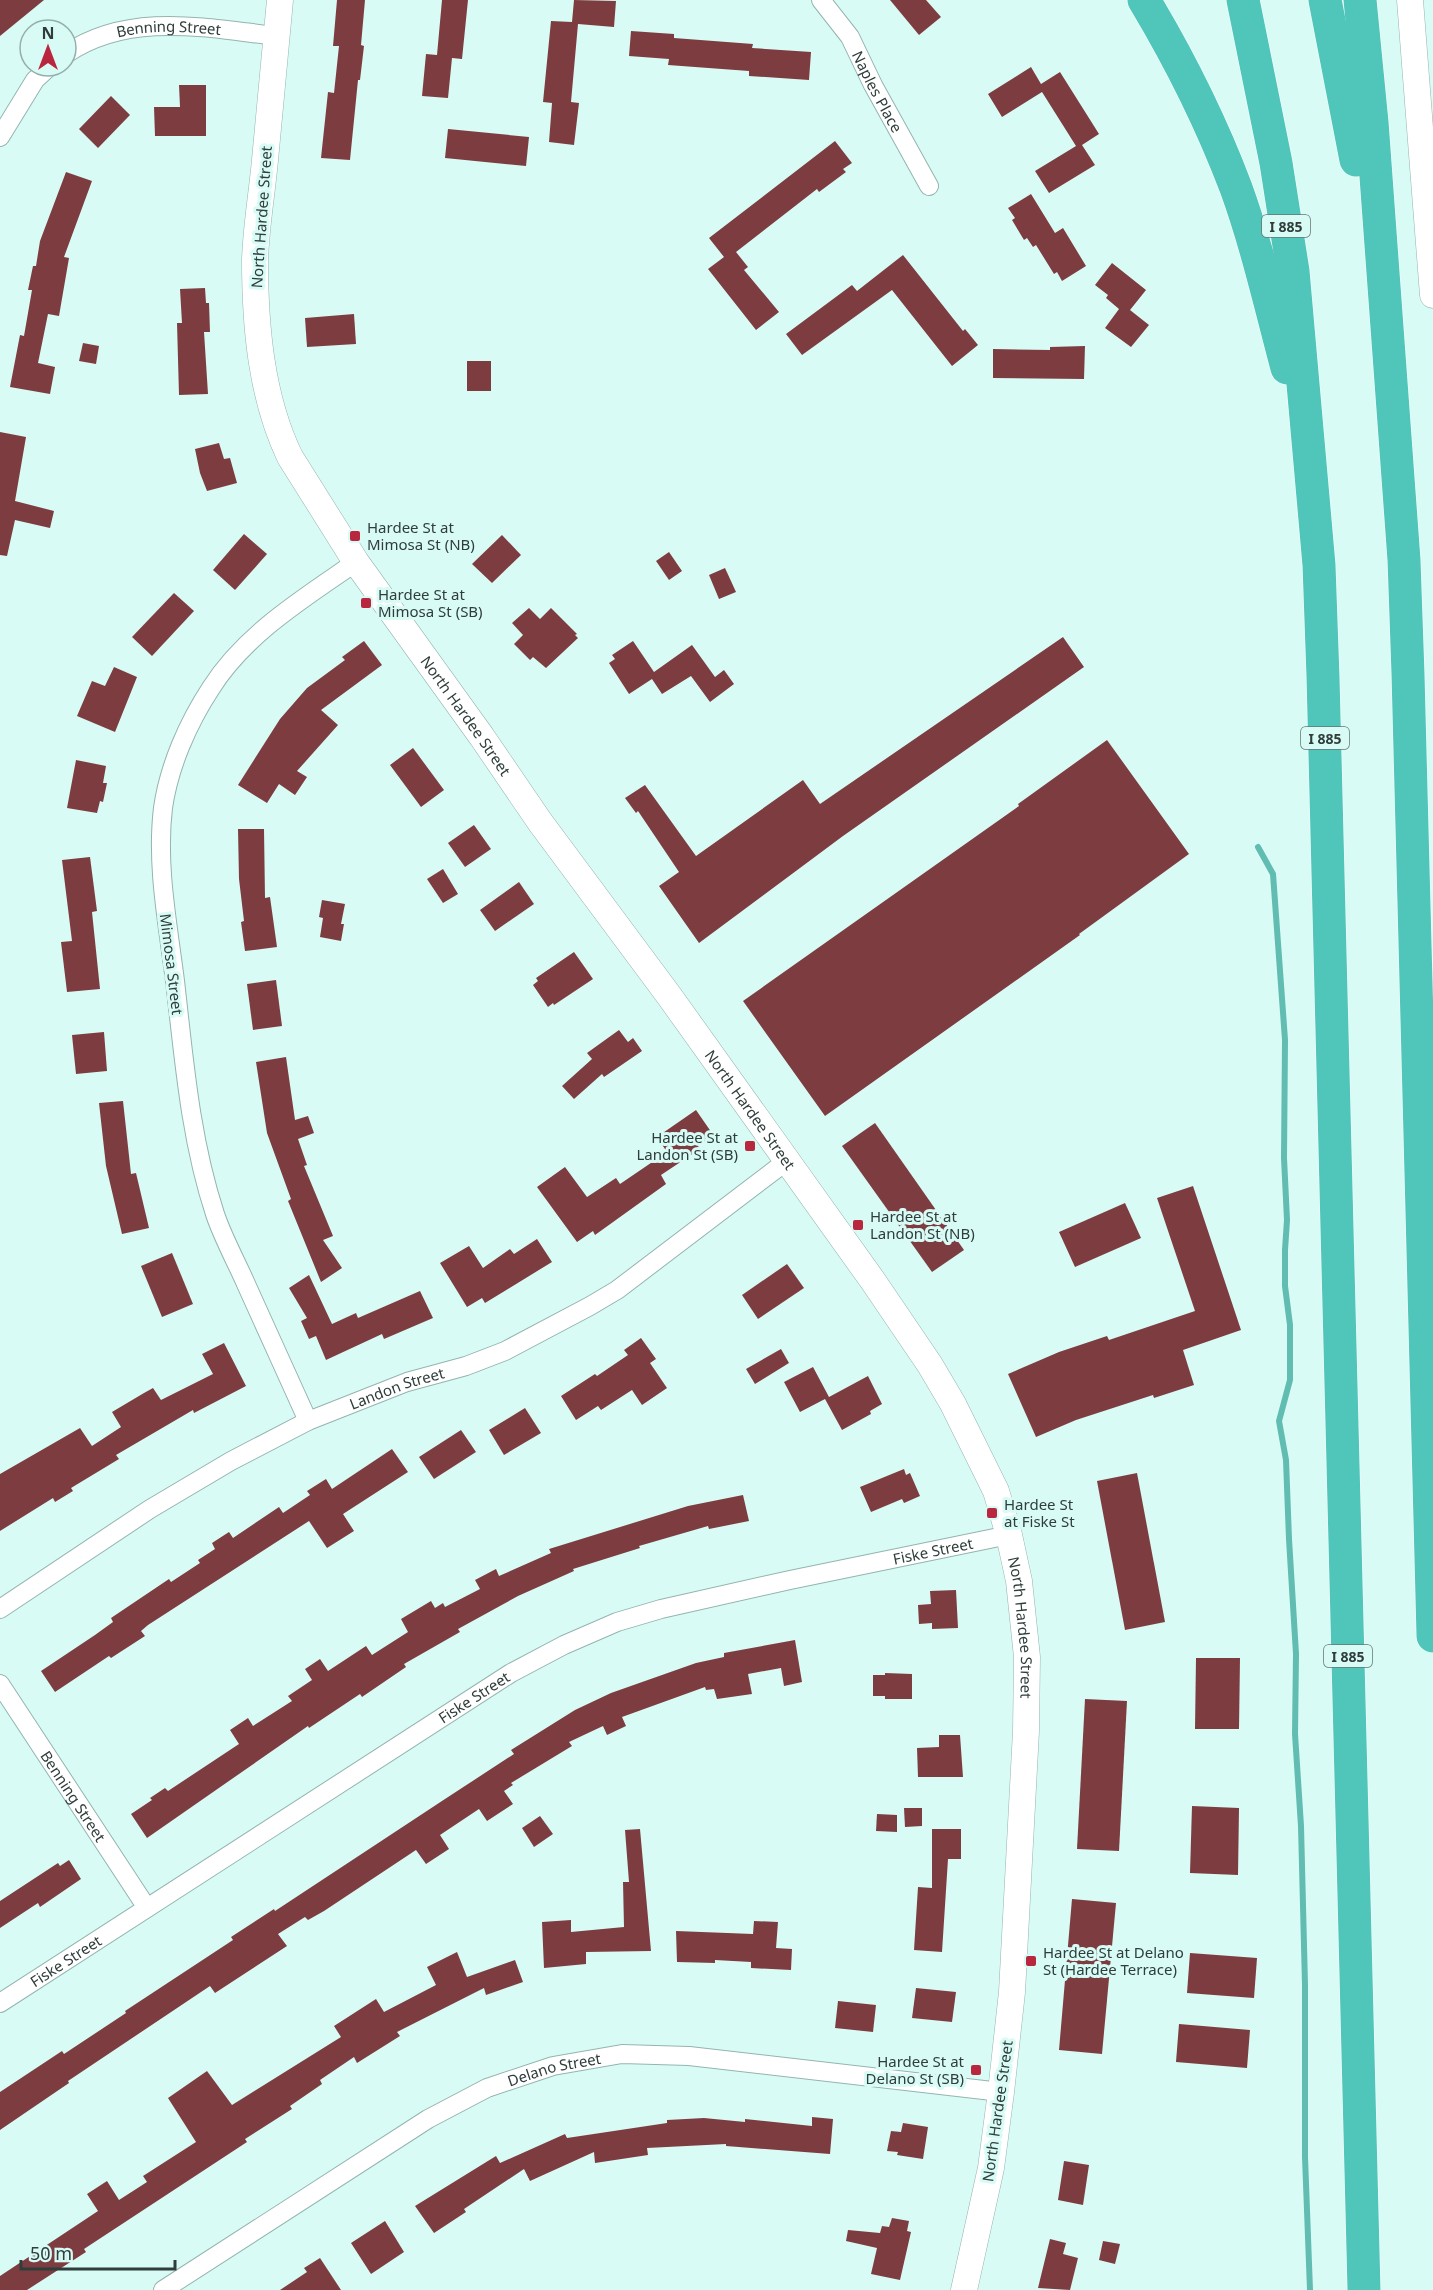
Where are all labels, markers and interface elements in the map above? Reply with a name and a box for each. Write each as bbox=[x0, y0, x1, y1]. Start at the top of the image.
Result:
street label: Benning Street bbox=[114, 16, 223, 41]
north arrow bbox=[18, 18, 78, 78]
text: N bbox=[41, 22, 55, 44]
street label: Naples Place bbox=[848, 47, 907, 136]
street label: North Hardee Street bbox=[246, 145, 276, 289]
road number: I 885 bbox=[1262, 215, 1310, 237]
place label: Hardee St at Mimosa St (NB) bbox=[367, 517, 475, 554]
marker: Hardee St at Mimosa St (NB) bbox=[348, 529, 362, 543]
place label: Hardee St at Mimosa St (SB) bbox=[378, 584, 483, 621]
marker: Hardee St at Mimosa St (SB) bbox=[359, 596, 373, 610]
street label: North Hardee Street bbox=[417, 652, 516, 780]
road number: I 885 bbox=[1301, 727, 1349, 749]
street label: Mimosa Street bbox=[156, 912, 188, 1016]
street label: North Hardee Street bbox=[701, 1046, 800, 1174]
place label: Hardee St at Landon St (SB) bbox=[636, 1127, 739, 1164]
marker: Hardee St at Landon St (SB) bbox=[743, 1139, 757, 1153]
place label: Hardee St at Landon St (NB) bbox=[870, 1206, 975, 1243]
marker: Hardee St at Landon St (NB) bbox=[851, 1218, 865, 1232]
street label: Landon Street bbox=[346, 1362, 447, 1414]
place label: Hardee St at Fiske St bbox=[1004, 1494, 1075, 1531]
marker: Hardee St at Fiske St bbox=[985, 1506, 999, 1520]
street label: Fiske Street bbox=[891, 1533, 975, 1569]
street label: North Hardee Street bbox=[1004, 1555, 1037, 1699]
road number: I 885 bbox=[1324, 1645, 1372, 1667]
street label: Fiske Street bbox=[434, 1666, 514, 1727]
street label: Benning Street bbox=[36, 1747, 111, 1846]
street label: Fiske Street bbox=[26, 1930, 106, 1991]
place label: Hardee St at Delano St (Hardee Terrace) bbox=[1043, 1942, 1184, 1979]
marker: Hardee St at Delano St (Hardee Terrace) bbox=[1024, 1954, 1038, 1968]
street label: North Hardee Street bbox=[977, 2038, 1017, 2183]
street label: Delano Street bbox=[505, 2048, 603, 2091]
place label: Hardee St at Delano St (SB) bbox=[866, 2051, 965, 2088]
marker: Hardee St at Delano St (SB) bbox=[969, 2063, 983, 2077]
scale bar bbox=[21, 2233, 176, 2271]
text: 50 m bbox=[30, 2241, 72, 2265]

